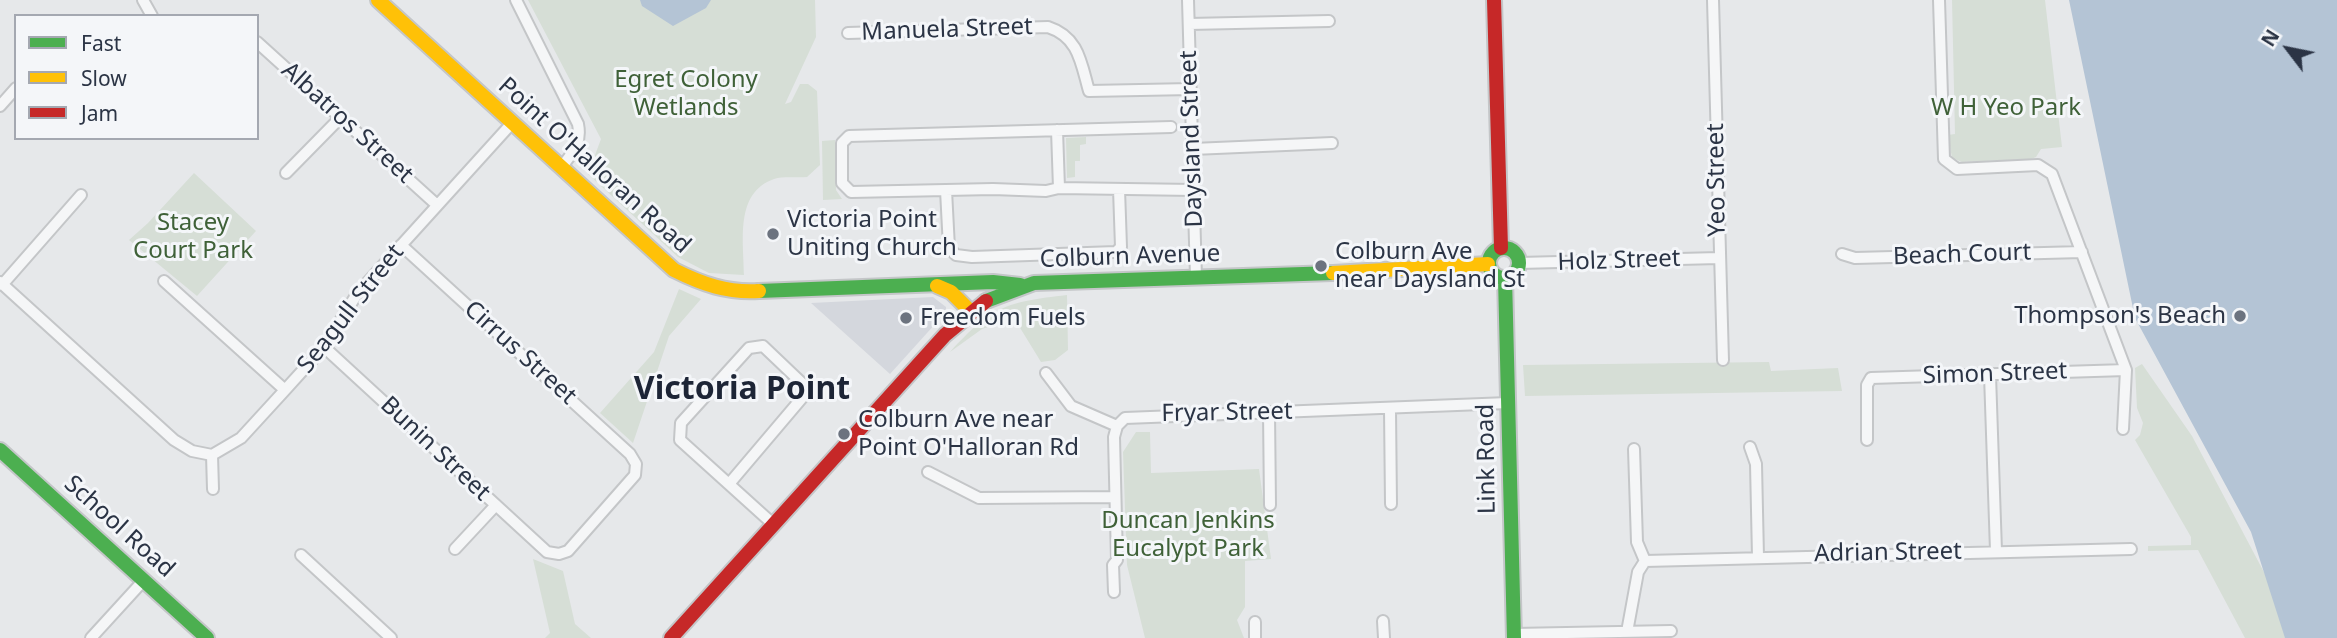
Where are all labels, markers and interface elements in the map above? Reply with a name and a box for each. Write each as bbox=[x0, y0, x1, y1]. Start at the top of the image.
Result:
street label: Manuela Street bbox=[861, 13, 1033, 47]
legend bbox=[14, 14, 259, 140]
north arrow bbox=[2253, 14, 2323, 84]
text: N bbox=[2255, 24, 2285, 51]
text: Fast bbox=[81, 29, 121, 57]
street label: Daysland Street bbox=[1175, 50, 1209, 228]
street label: Albatros Street bbox=[275, 56, 419, 190]
text: Slow bbox=[81, 64, 127, 92]
park label: Egret Colony Wetlands bbox=[614, 66, 758, 122]
street label: Point O'Halloran Road bbox=[492, 72, 696, 260]
park label: W H Yeo Park bbox=[1931, 94, 2081, 122]
text: Jam bbox=[81, 99, 118, 127]
street label: Yeo Street bbox=[1702, 123, 1732, 237]
place label: Victoria Point Uniting Church bbox=[787, 206, 957, 262]
park label: Stacey Court Park bbox=[133, 209, 253, 265]
marker: Victoria Point Uniting Church bbox=[765, 226, 781, 242]
place label: Colburn Ave near Daysland St bbox=[1335, 238, 1525, 294]
street label: Beach Court bbox=[1892, 238, 2032, 272]
street label: Seagull Street bbox=[292, 239, 410, 379]
street label: Colburn Avenue bbox=[1039, 239, 1221, 275]
street label: Holz Street bbox=[1557, 244, 1681, 278]
marker: Colburn Ave near Daysland St bbox=[1313, 258, 1329, 274]
street label: Cirrus Street bbox=[458, 295, 582, 411]
place label: Thompson's Beach bbox=[2014, 302, 2226, 330]
place label: Freedom Fuels bbox=[920, 304, 1085, 332]
marker: Thompson's Beach bbox=[2232, 308, 2248, 324]
marker: Freedom Fuels bbox=[898, 310, 914, 326]
street label: Simon Street bbox=[1922, 357, 2068, 391]
district label: Victoria Point bbox=[634, 371, 850, 409]
street label: Bunin Street bbox=[374, 391, 496, 507]
street label: Fryar Street bbox=[1161, 397, 1293, 429]
street label: Link Road bbox=[1472, 404, 1502, 514]
place label: Colburn Ave near Point O'Halloran Rd bbox=[858, 406, 1079, 462]
marker: Colburn Ave near Point O'Halloran Rd bbox=[836, 426, 852, 442]
street label: School Road bbox=[58, 470, 180, 584]
park label: Duncan Jenkins Eucalypt Park bbox=[1101, 507, 1275, 563]
street label: Adrian Street bbox=[1814, 537, 1962, 569]

